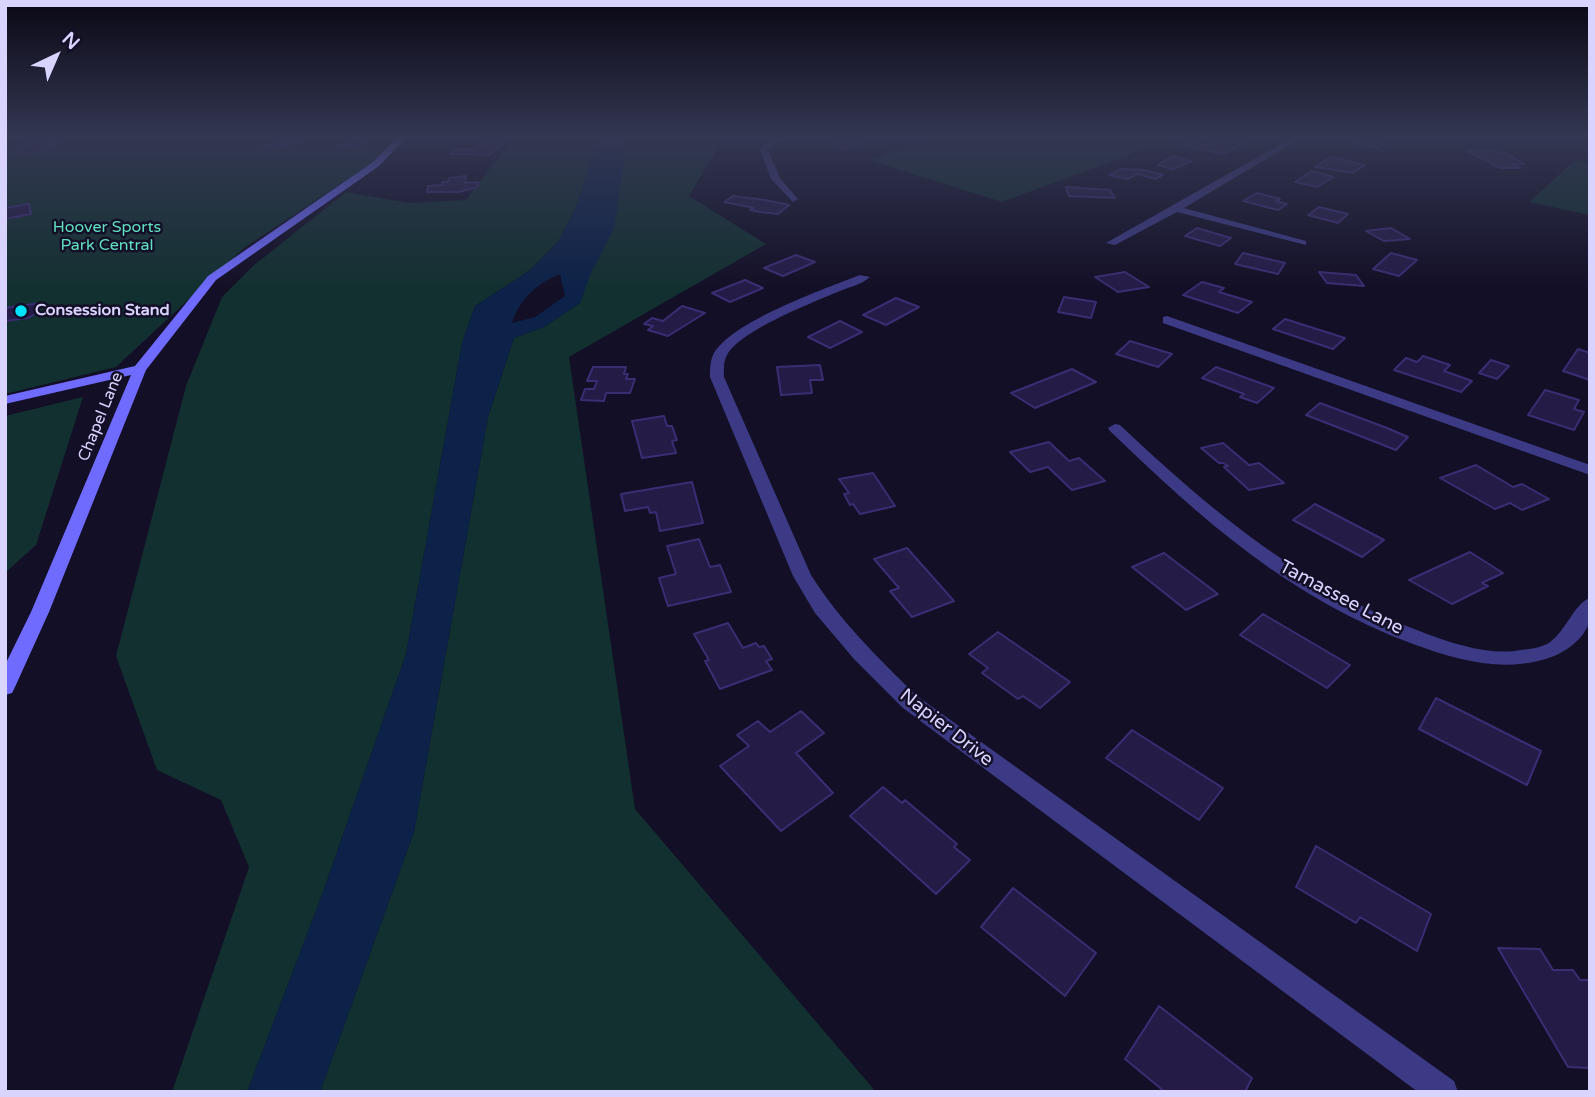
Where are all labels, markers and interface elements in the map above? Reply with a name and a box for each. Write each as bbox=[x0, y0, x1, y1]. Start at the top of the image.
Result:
north arrow bbox=[21, 21, 91, 91]
text: N bbox=[57, 28, 84, 54]
park label: Hoover Sports Park Central bbox=[53, 218, 161, 256]
place label: Consession Stand bbox=[35, 301, 169, 321]
marker: Consession Stand bbox=[13, 303, 29, 319]
street label: Chapel Lane bbox=[74, 370, 128, 464]
street label: Tamassee Lane bbox=[1275, 556, 1407, 640]
street label: Napier Drive bbox=[895, 684, 997, 772]

